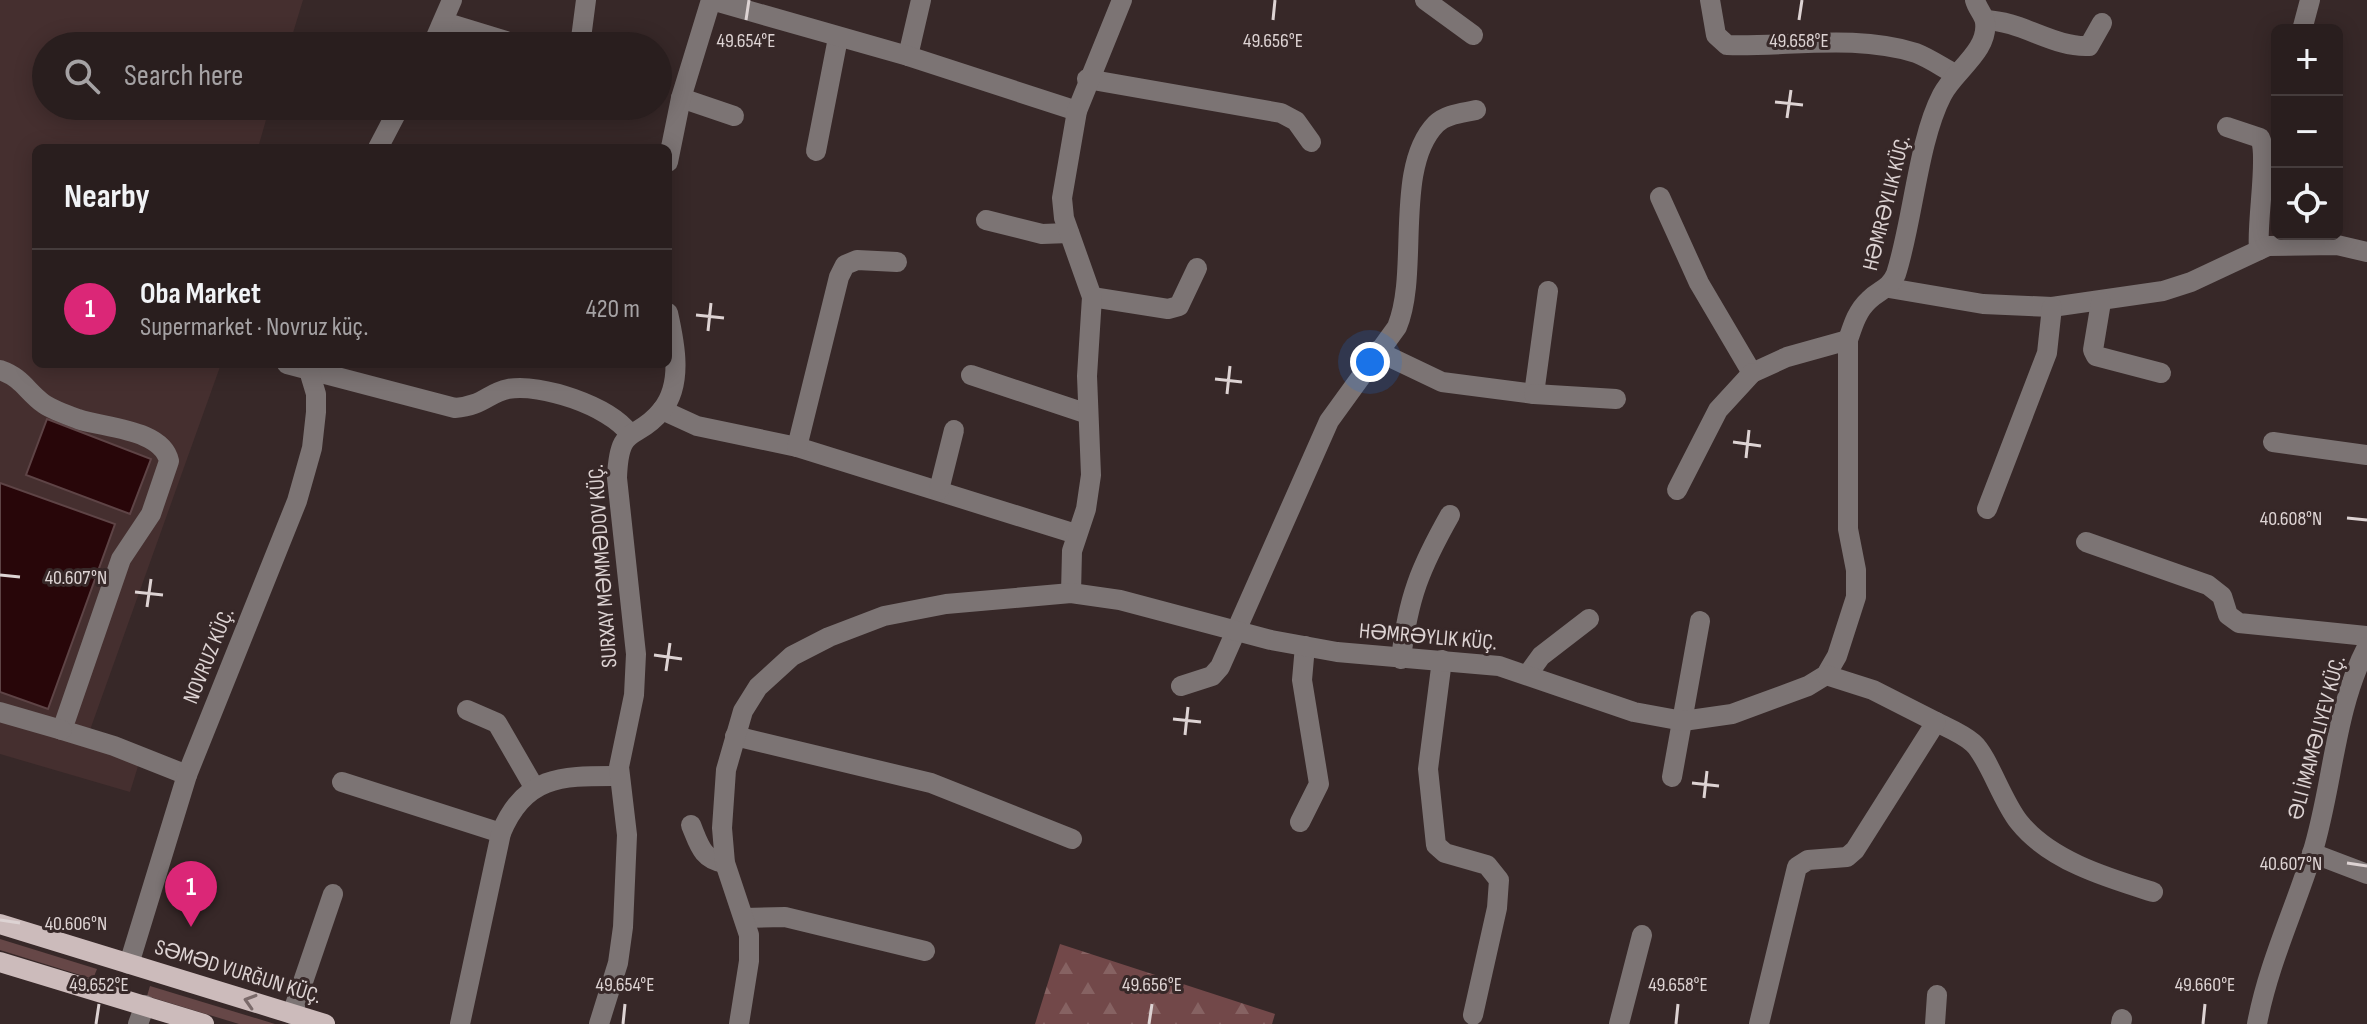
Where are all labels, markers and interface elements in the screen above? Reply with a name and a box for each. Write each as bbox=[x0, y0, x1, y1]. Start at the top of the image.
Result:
map controls bbox=[2271, 24, 2343, 240]
button: + bbox=[2271, 24, 2343, 96]
text: 49.654°E bbox=[717, 29, 775, 53]
text: 49.656°E bbox=[1243, 29, 1303, 53]
text: 49.658°E bbox=[1769, 29, 1829, 53]
search box bbox=[32, 32, 672, 120]
icon: search bbox=[60, 54, 104, 98]
text: Search here bbox=[124, 58, 243, 94]
button: − bbox=[2271, 96, 2343, 168]
street label: HƏMRƏYLIK KÜÇ. bbox=[1857, 133, 1917, 273]
button: locate bbox=[2271, 168, 2343, 240]
text: Nearby bbox=[64, 176, 150, 217]
text: Oba Market bbox=[140, 276, 261, 312]
text: 1 bbox=[85, 294, 95, 325]
text: 420 m bbox=[586, 294, 640, 325]
text: Supermarket · Novruz küç. bbox=[140, 312, 368, 343]
your location bbox=[1350, 342, 1390, 382]
street label: SURXAY MƏMMƏDOV KÜÇ. bbox=[582, 463, 624, 669]
text: 40.608°N bbox=[2260, 507, 2322, 531]
text: 40.607°N bbox=[45, 566, 107, 590]
street label: NOVRUZ KÜÇ. bbox=[178, 604, 240, 708]
street label: HƏMRƏYLIK KÜÇ. bbox=[1358, 618, 1498, 656]
street label: ƏLI İMAMƏLIYEV KÜÇ. bbox=[2282, 653, 2352, 823]
text: 40.607°N bbox=[2260, 852, 2322, 876]
pin: 1 bbox=[165, 861, 217, 927]
text: 40.606°N bbox=[45, 912, 107, 936]
street label: SƏMƏD VURĞUN KÜÇ. bbox=[151, 934, 325, 1010]
text: 49.652°E bbox=[69, 973, 129, 997]
text: 49.654°E bbox=[596, 973, 654, 997]
text: 49.656°E bbox=[1122, 973, 1182, 997]
text: 49.658°E bbox=[1648, 973, 1708, 997]
text: 49.660°E bbox=[2175, 973, 2235, 997]
one-way arrow bbox=[244, 994, 257, 1010]

